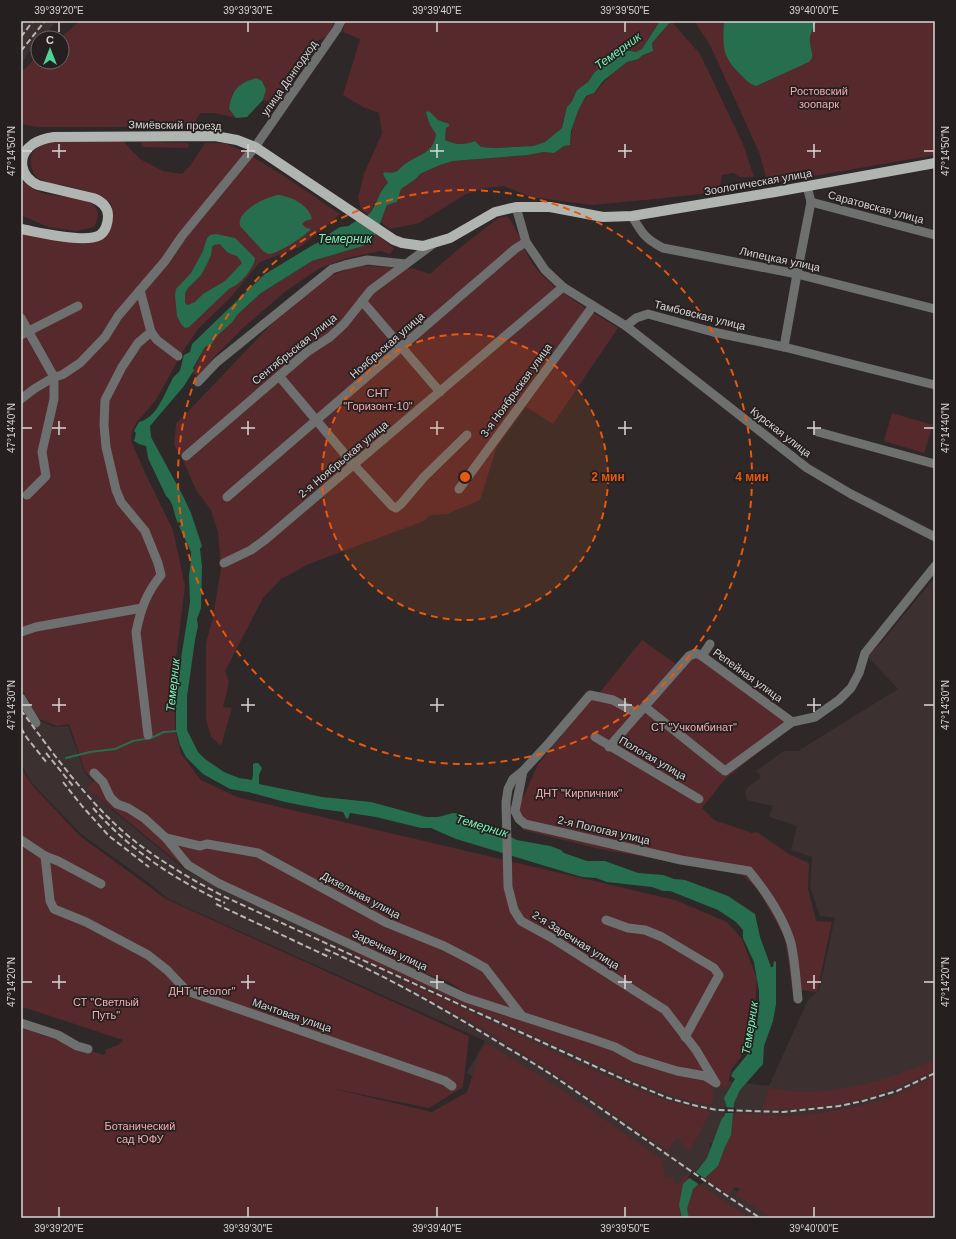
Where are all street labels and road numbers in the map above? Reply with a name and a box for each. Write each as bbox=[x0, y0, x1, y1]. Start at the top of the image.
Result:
street label: улица Донподход bbox=[259, 38, 320, 118]
street label: Змиёвский проезд bbox=[128, 118, 222, 132]
street label: Зоологическая улица bbox=[703, 166, 814, 197]
street label: Саратовская улица bbox=[827, 188, 926, 226]
street label: Липецкая улица bbox=[739, 245, 822, 274]
street label: Тамбовская улица bbox=[653, 298, 748, 332]
street label: Ноябрьская улица bbox=[348, 309, 427, 380]
street label: Сентябрьская улица bbox=[249, 311, 339, 387]
street label: 3-я Ноябрьская улица bbox=[478, 340, 555, 439]
street label: Курская улица bbox=[748, 405, 814, 460]
street label: 2-я Ноябрьская улица bbox=[296, 418, 391, 500]
street label: Репейная улица bbox=[711, 646, 786, 705]
street label: Пологая улица bbox=[617, 734, 689, 783]
street label: 2-я Пологая улица bbox=[557, 814, 652, 847]
street label: Дизельная улица bbox=[319, 869, 403, 921]
street label: 2-я Заречная улица bbox=[530, 908, 623, 972]
street label: Заречная улица bbox=[350, 927, 430, 973]
street label: Мачтовая улица bbox=[251, 996, 334, 1034]

